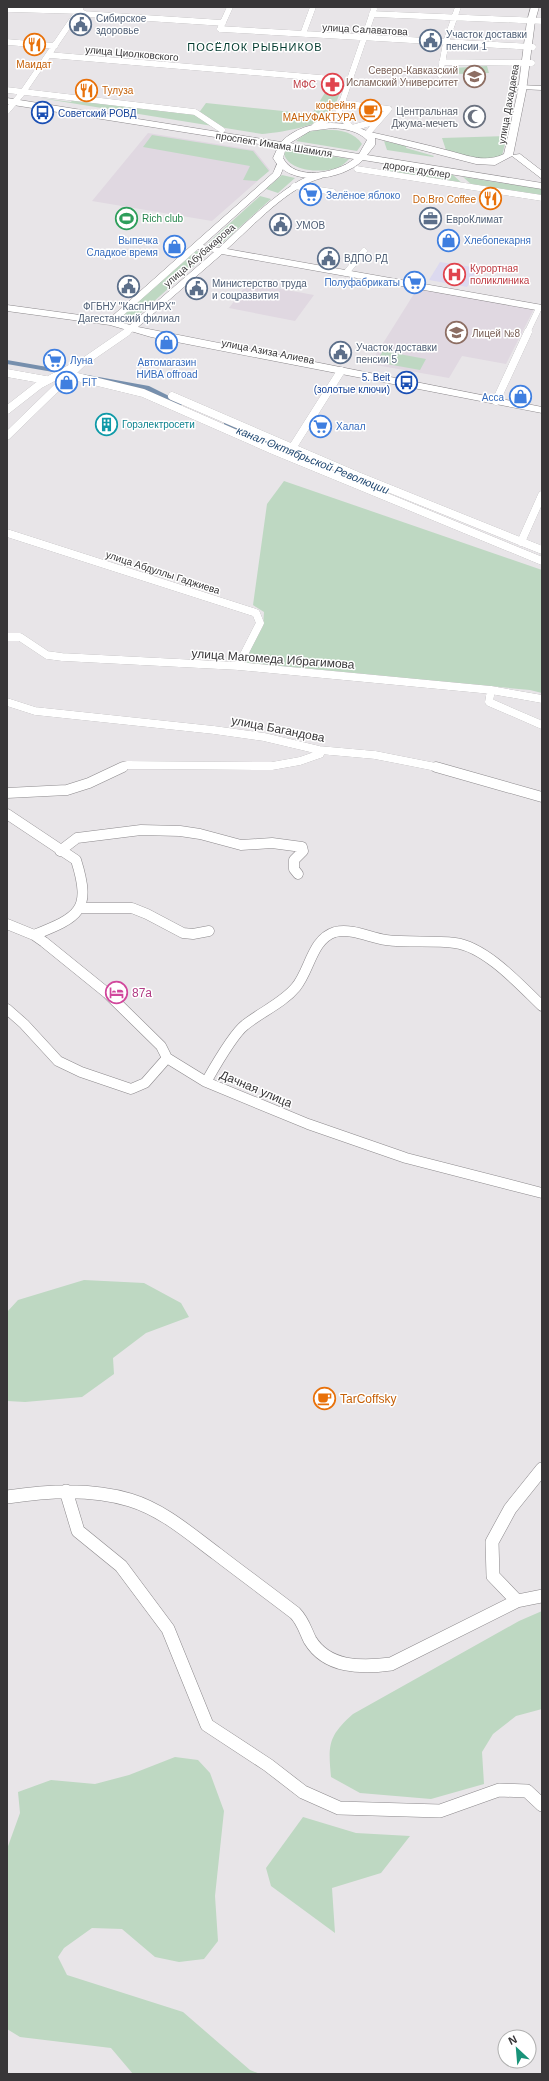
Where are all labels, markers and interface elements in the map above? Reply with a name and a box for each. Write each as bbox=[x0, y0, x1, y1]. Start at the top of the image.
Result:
public building icon: Сибирское здоровье bbox=[67, 11, 93, 37]
place label: Сибирское здоровье bbox=[96, 13, 147, 36]
street label: улица Салаватова bbox=[322, 22, 409, 37]
public building icon: Участок доставки пенсии 1 bbox=[418, 27, 444, 53]
place label: Участок доставки пенсии 1 bbox=[446, 29, 527, 52]
restaurant icon: Маидат bbox=[21, 31, 47, 57]
district label: ПОСЁЛОК РЫБНИКОВ bbox=[187, 41, 323, 53]
street label: улица Циолковского bbox=[85, 44, 180, 63]
place label: Маидат bbox=[16, 59, 52, 70]
school or university icon: Северо-Кавказский Исламский Университет bbox=[461, 63, 487, 89]
street label: улица Дахадаева bbox=[496, 63, 521, 145]
place label: Северо-Кавказский Исламский Университет bbox=[346, 65, 458, 88]
pharmacy icon: МФС bbox=[319, 71, 345, 97]
restaurant icon: Тулуза bbox=[74, 77, 100, 103]
place label: МФС bbox=[293, 79, 316, 90]
place label: Тулуза bbox=[102, 85, 134, 96]
cafe icon: кофейня МАНУФАКТУРА bbox=[358, 98, 384, 124]
bus stop icon: Советский РОВД bbox=[30, 100, 56, 126]
place label: кофейня МАНУФАКТУРА bbox=[283, 100, 356, 123]
mosque icon: Центральная Джума-мечеть bbox=[461, 104, 487, 130]
place label: Центральная Джума-мечеть bbox=[391, 106, 458, 129]
place label: Советский РОВД bbox=[58, 108, 137, 119]
street label: проспект Имама Шамиля bbox=[215, 130, 333, 159]
street label: дорога дублер bbox=[383, 159, 452, 180]
supermarket icon: Зелёное яблоко bbox=[298, 182, 324, 208]
restaurant icon: Do.Bro Coffee bbox=[478, 186, 504, 212]
place label: Зелёное яблоко bbox=[326, 190, 401, 201]
place label: Do.Bro Coffee bbox=[413, 194, 476, 205]
sports icon: Rich club bbox=[113, 205, 139, 231]
office icon: ЕвроКлимат bbox=[418, 206, 444, 232]
public building icon: УМОВ bbox=[268, 212, 294, 238]
place label: Rich club bbox=[142, 213, 184, 224]
place label: ЕвроКлимат bbox=[446, 214, 504, 225]
place label: УМОВ bbox=[296, 220, 325, 231]
street label: улица Абубакарова bbox=[162, 221, 237, 289]
shop icon: Хлебопекарня bbox=[435, 227, 461, 253]
shop icon: Выпечка Сладкое время bbox=[161, 233, 187, 259]
place label: Выпечка Сладкое время bbox=[86, 235, 158, 258]
place label: Хлебопекарня bbox=[464, 235, 531, 246]
public building icon: ВДПО РД bbox=[315, 245, 341, 271]
place label: ВДПО РД bbox=[344, 253, 388, 264]
hospital icon: Курортная поликлиника bbox=[441, 261, 467, 287]
place label: Курортная поликлиника bbox=[470, 263, 530, 286]
supermarket icon: Полуфабрикаты bbox=[402, 269, 428, 295]
public building icon: ФГБНУ "КаспНИРХ" Дагестанский филиал bbox=[116, 273, 142, 299]
public building icon: Министерство труда и соцразвития bbox=[184, 276, 210, 302]
place label: Полуфабрикаты bbox=[324, 277, 400, 288]
place label: Министерство труда и соцразвития bbox=[212, 278, 307, 301]
place label: ФГБНУ "КаспНИРХ" Дагестанский филиал bbox=[78, 301, 180, 324]
school or university icon: Лицей №8 bbox=[443, 320, 469, 346]
place label: Лицей №8 bbox=[472, 328, 520, 339]
shop icon: Автомагазин НИВА offroad bbox=[154, 329, 180, 355]
street label: улица Азиза Алиева bbox=[220, 337, 316, 366]
public building icon: Участок доставки пенсии 5 bbox=[328, 340, 354, 366]
place label: Участок доставки пенсии 5 bbox=[356, 342, 437, 365]
supermarket icon: Луна bbox=[42, 347, 68, 373]
place label: Луна bbox=[70, 355, 93, 366]
place label: Автомагазин НИВА offroad bbox=[136, 357, 198, 380]
shop icon: FIT bbox=[54, 369, 80, 395]
bus stop icon: 5. Beit (золотые ключи) bbox=[393, 370, 419, 396]
place label: 5. Beit (золотые ключи) bbox=[314, 372, 390, 395]
place label: FIT bbox=[82, 377, 97, 388]
shop icon: Асса bbox=[507, 384, 533, 410]
place label: Асса bbox=[482, 392, 504, 403]
building icon: Горэлектросети bbox=[94, 411, 120, 437]
supermarket icon: Халал bbox=[308, 413, 334, 439]
place label: Горэлектросети bbox=[122, 419, 195, 430]
place label: Халал bbox=[336, 421, 366, 432]
water label: канал Октябрьской Революции bbox=[235, 424, 391, 496]
street label: улица Абдуллы Гаджиева bbox=[104, 549, 222, 596]
street label: улица Магомеда Ибрагимова bbox=[191, 646, 355, 672]
street label: улица Багандова bbox=[230, 713, 326, 745]
hotel icon: 87а bbox=[104, 980, 130, 1006]
place label: 87а bbox=[132, 986, 152, 1000]
street label: Дачная улица bbox=[218, 1068, 294, 1111]
cafe icon: TarCoffsky bbox=[311, 1386, 337, 1412]
place label: TarCoffsky bbox=[340, 1392, 396, 1406]
north arrow bbox=[497, 2029, 537, 2069]
text: N bbox=[506, 2033, 519, 2047]

